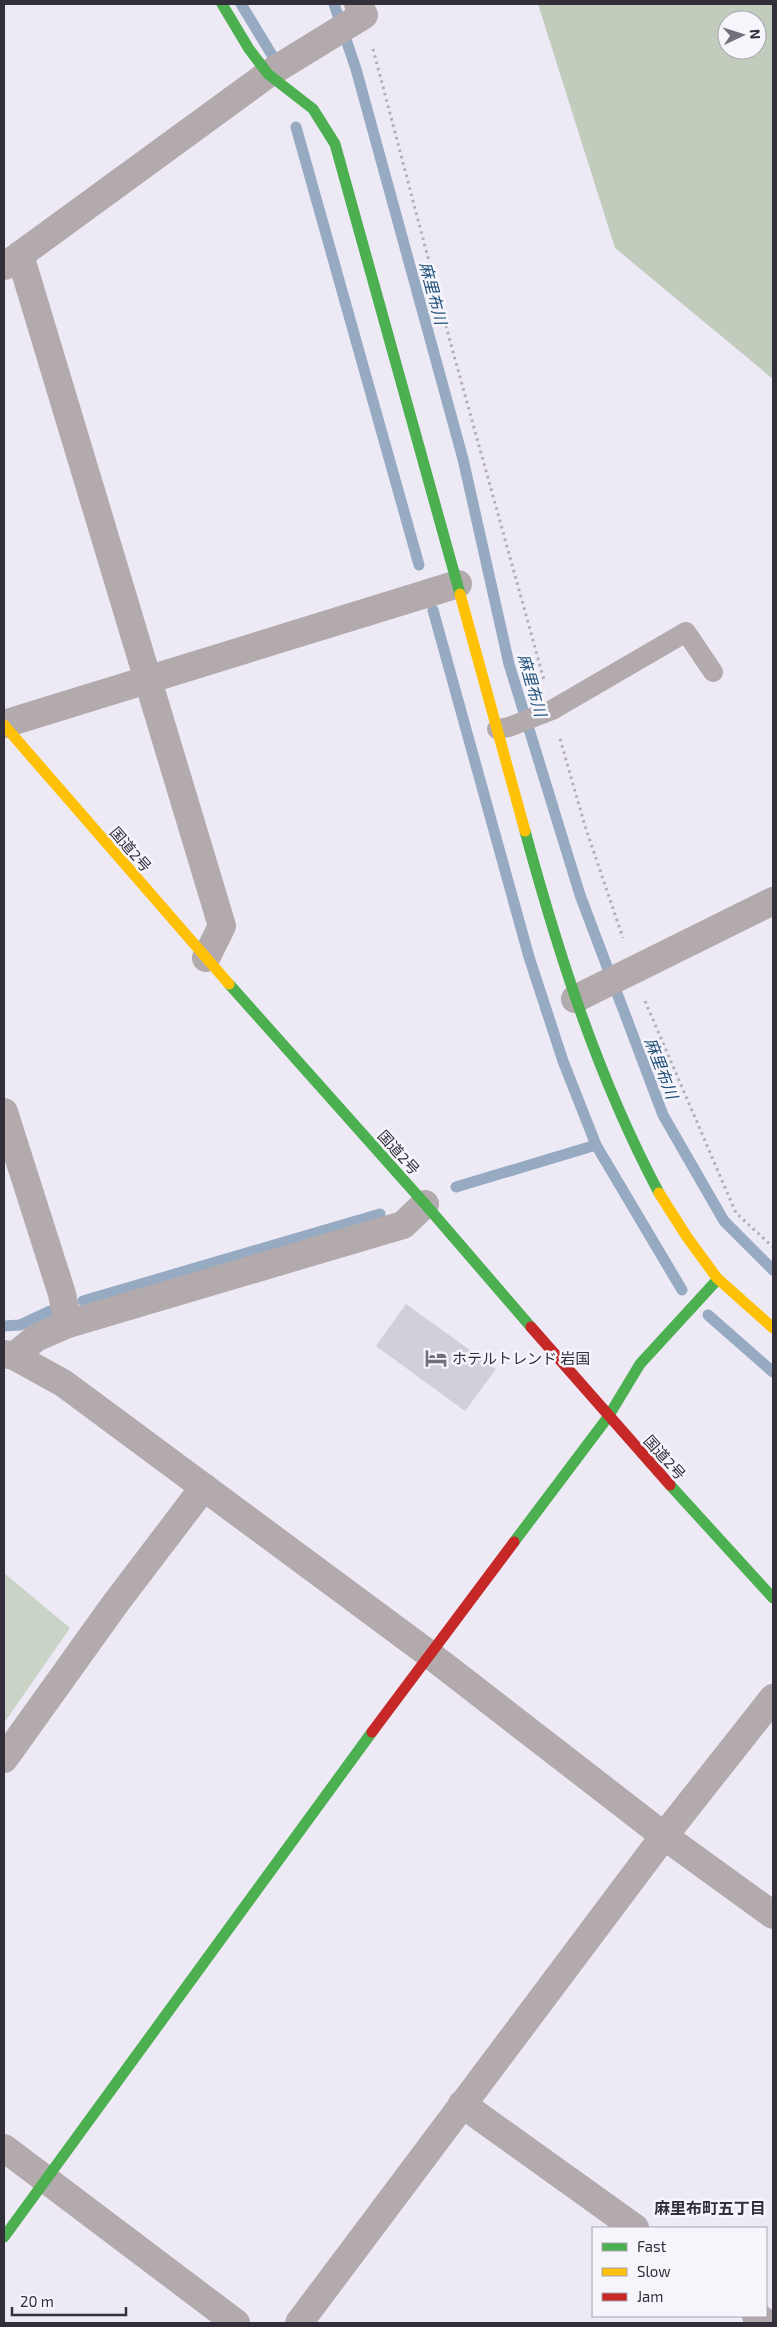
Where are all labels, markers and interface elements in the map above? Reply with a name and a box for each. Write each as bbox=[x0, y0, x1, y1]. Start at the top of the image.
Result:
north arrow bbox=[717, 10, 767, 60]
text: N bbox=[747, 28, 764, 40]
water label: 麻里布川 bbox=[417, 260, 452, 328]
water label: 麻里布川 bbox=[515, 652, 552, 720]
street label: 国道2号 bbox=[107, 823, 155, 875]
water label: 麻里布川 bbox=[642, 1035, 683, 1103]
street label: 国道2号 bbox=[374, 1126, 424, 1178]
hotel icon: ホテルトレンド 岩国 bbox=[423, 1345, 449, 1371]
place label: ホテルトレンド 岩国 bbox=[452, 1349, 590, 1367]
street label: 国道2号 bbox=[640, 1431, 690, 1483]
district label: 麻里布町五丁目 bbox=[654, 2198, 766, 2217]
legend bbox=[592, 2227, 767, 2317]
text: Fast bbox=[637, 2237, 667, 2255]
text: Slow bbox=[637, 2262, 671, 2280]
scale bar bbox=[12, 2284, 126, 2316]
text: Jam bbox=[637, 2287, 663, 2305]
text: 20 m bbox=[20, 2292, 54, 2310]

